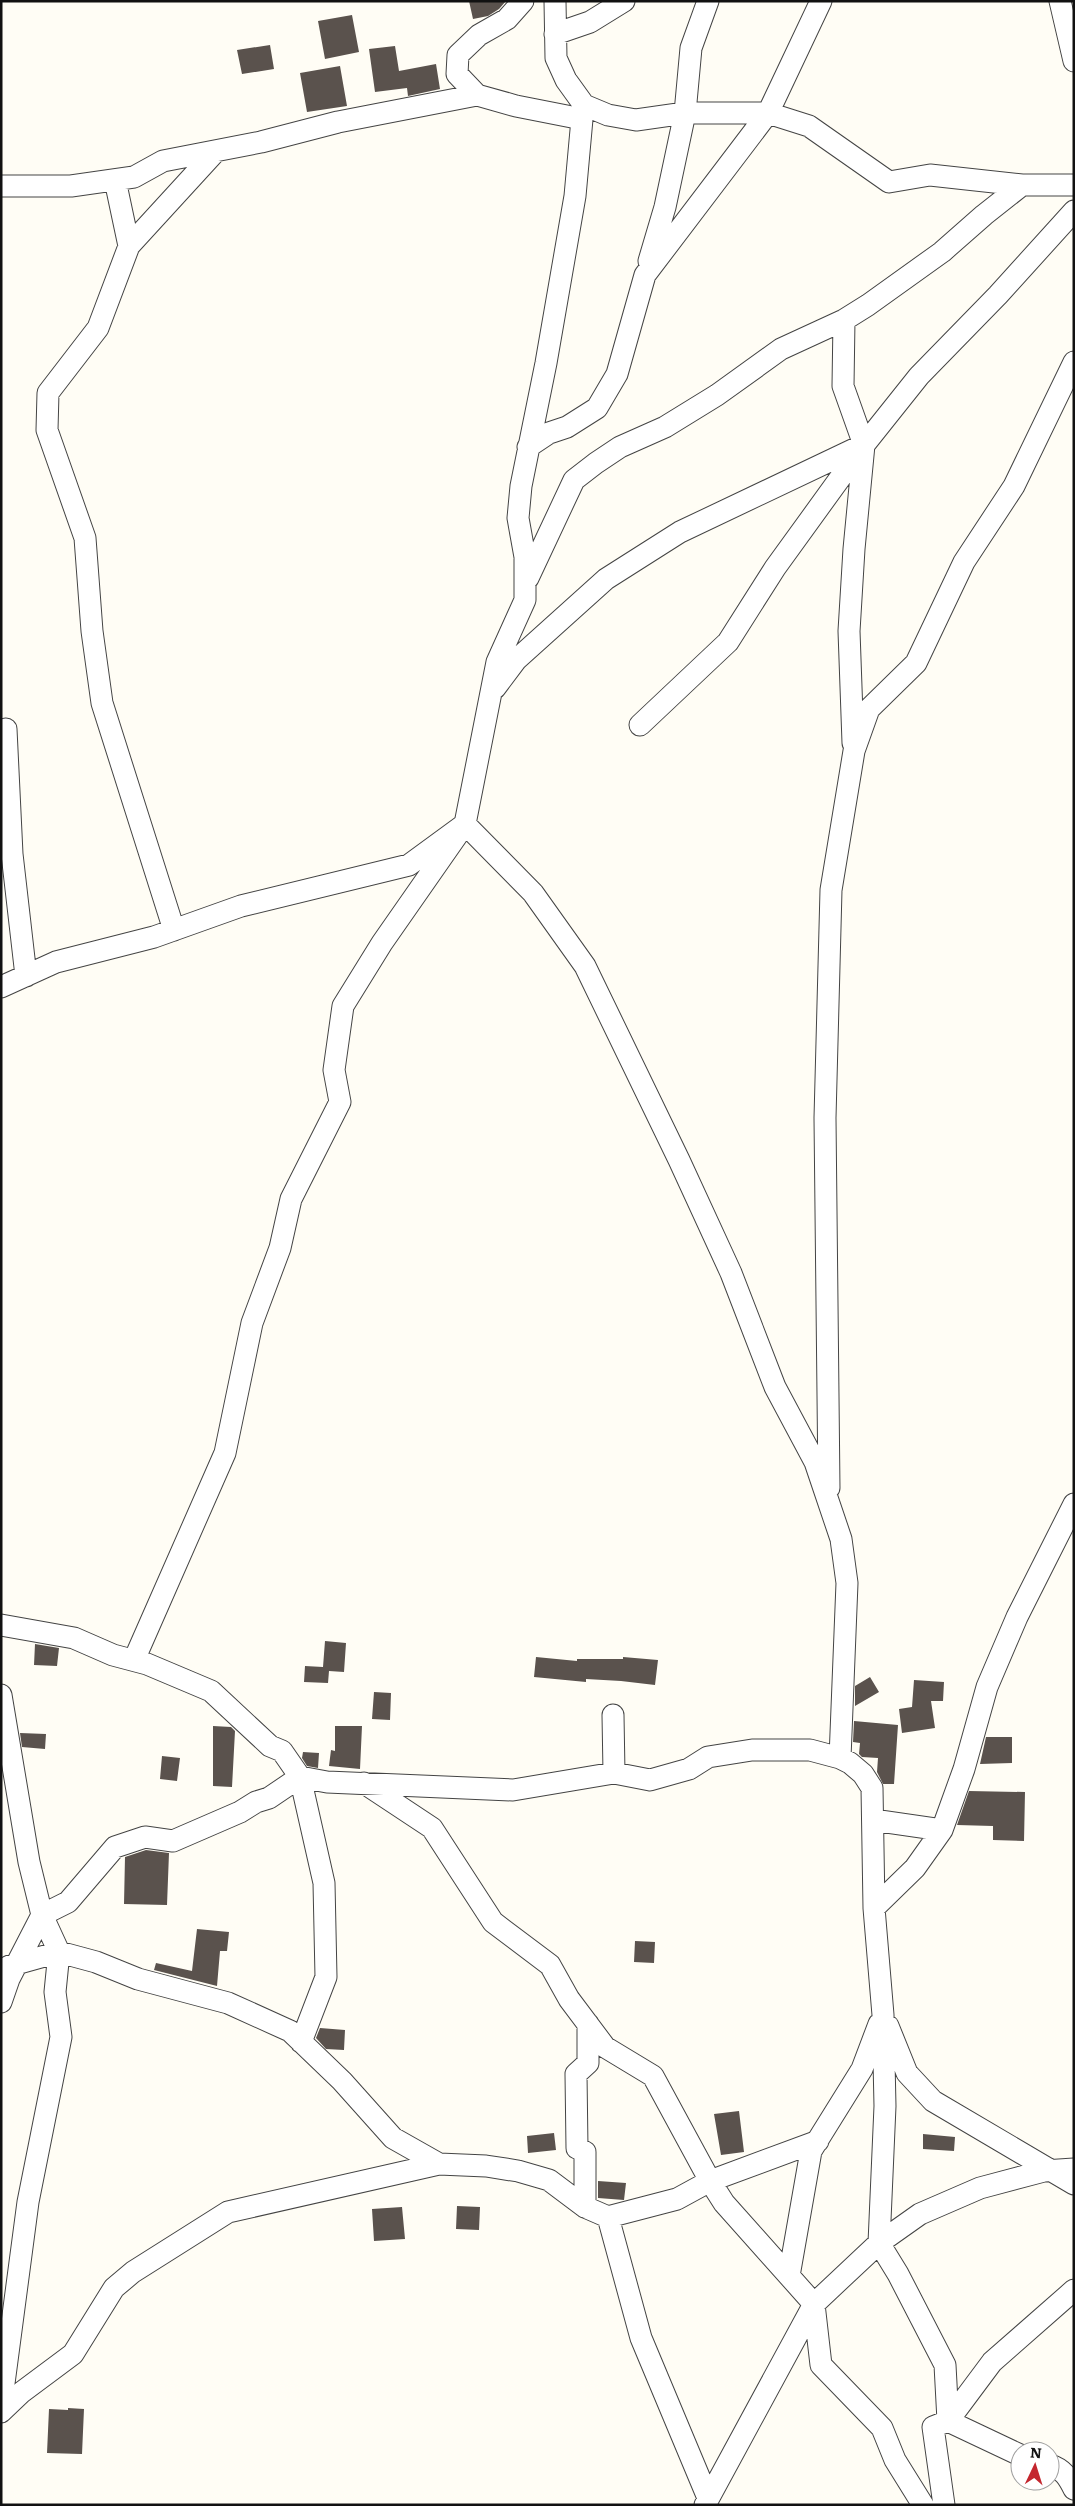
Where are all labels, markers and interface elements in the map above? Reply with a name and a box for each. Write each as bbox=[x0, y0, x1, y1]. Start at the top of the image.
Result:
north arrow bbox=[1010, 2441, 1060, 2491]
text: N bbox=[1029, 2442, 1043, 2462]

